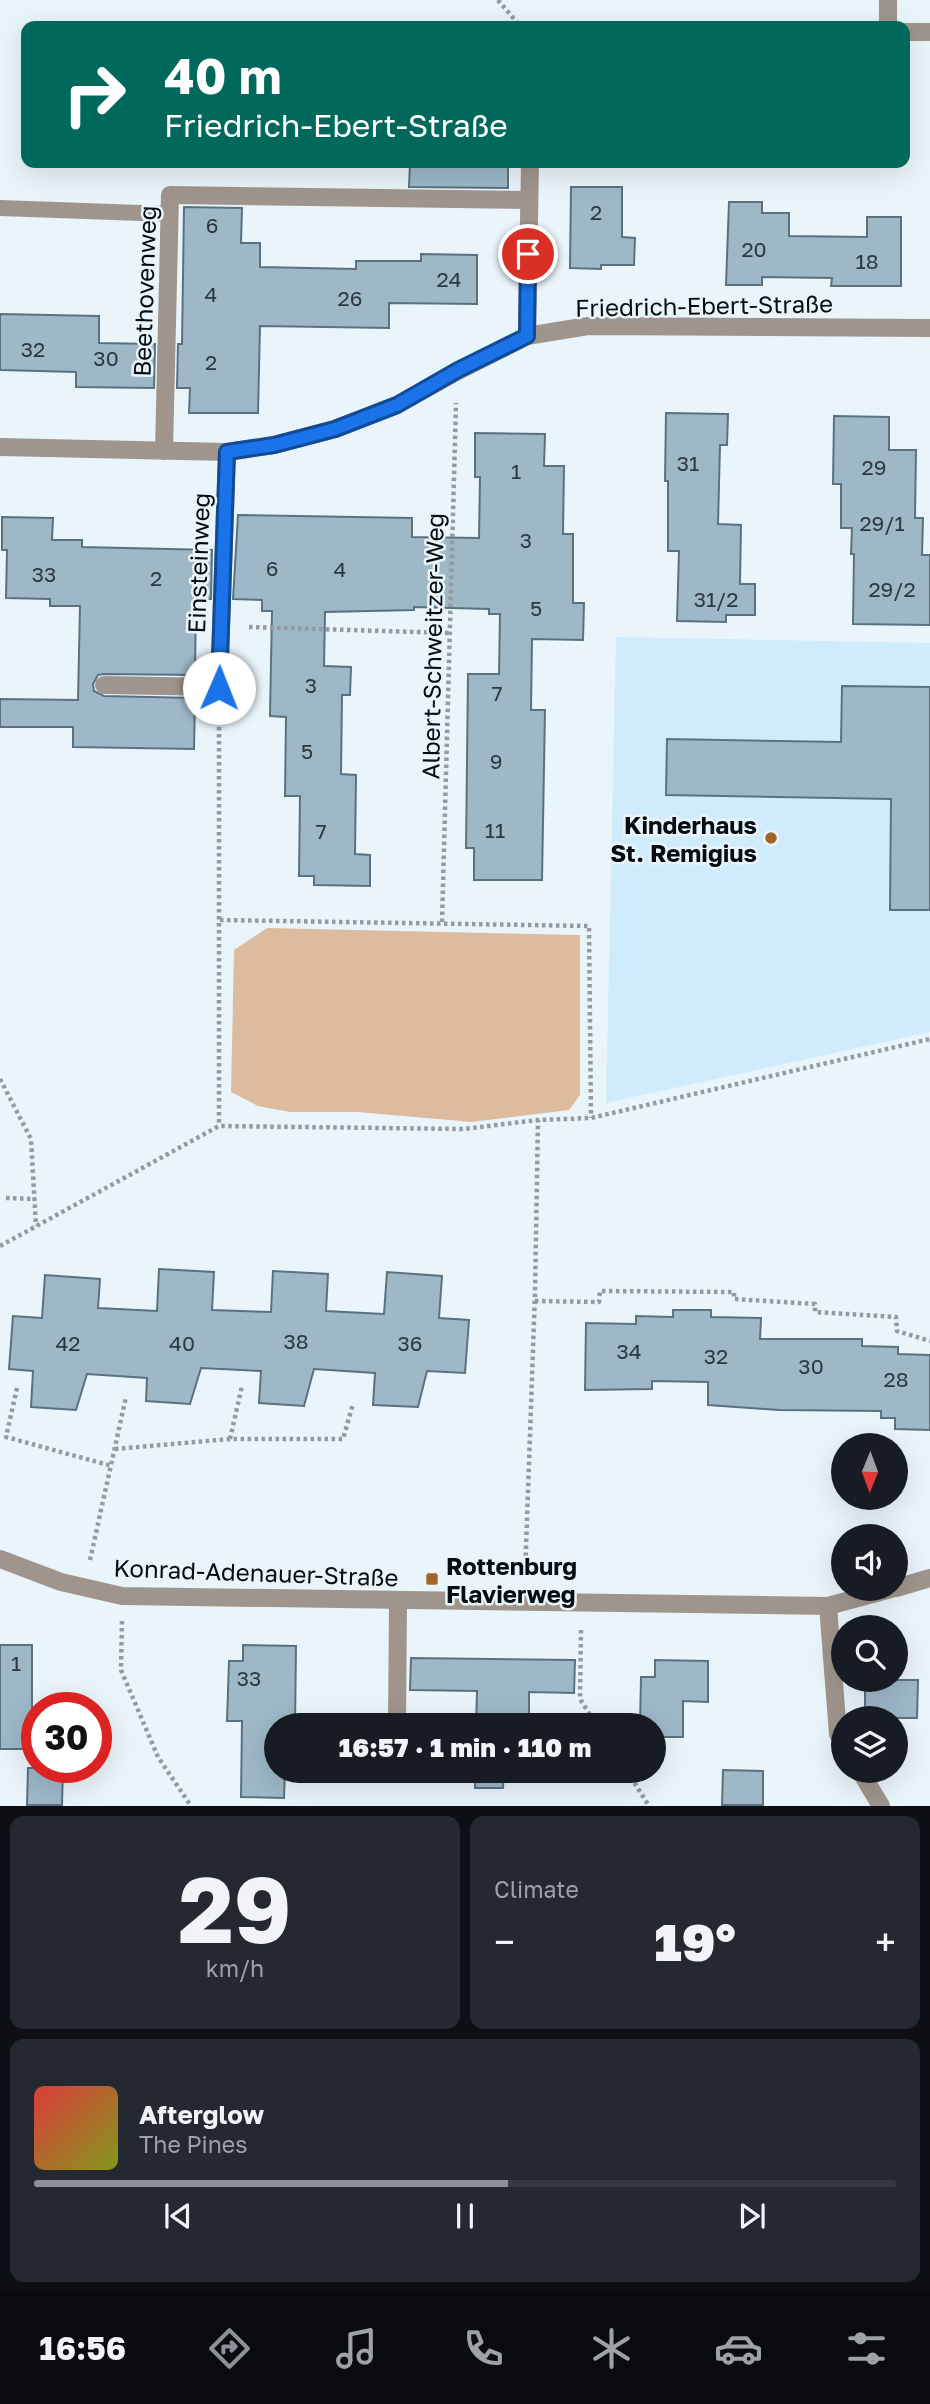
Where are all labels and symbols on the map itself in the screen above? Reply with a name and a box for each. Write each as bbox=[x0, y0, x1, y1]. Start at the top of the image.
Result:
house number: 2 bbox=[590, 199, 602, 225]
street label: Beethovenweg bbox=[127, 205, 161, 377]
house number: 6 bbox=[206, 212, 218, 238]
pin bbox=[498, 224, 558, 284]
house number: 20 bbox=[741, 236, 767, 262]
house number: 18 bbox=[856, 248, 879, 274]
house number: 24 bbox=[437, 266, 462, 292]
house number: 4 bbox=[205, 281, 217, 307]
house number: 26 bbox=[338, 285, 362, 311]
street label: Friedrich-Ebert-Straße bbox=[575, 288, 833, 322]
house number: 32 bbox=[21, 336, 45, 362]
house number: 30 bbox=[93, 345, 119, 371]
house number: 2 bbox=[205, 349, 217, 375]
house number: 31 bbox=[677, 450, 699, 476]
house number: 29 bbox=[862, 454, 886, 480]
house number: 1 bbox=[511, 458, 521, 484]
street label: Einsteinweg bbox=[181, 492, 215, 634]
house number: 29/1 bbox=[859, 510, 905, 536]
street label: Albert-Schweitzer-Weg bbox=[415, 512, 449, 780]
house number: 3 bbox=[520, 527, 532, 553]
house number: 6 bbox=[266, 555, 278, 581]
house number: 4 bbox=[334, 556, 346, 582]
house number: 33 bbox=[32, 561, 56, 587]
house number: 2 bbox=[150, 565, 162, 591]
house number: 29/2 bbox=[868, 576, 916, 602]
house number: 31/2 bbox=[694, 586, 738, 612]
house number: 5 bbox=[530, 595, 542, 621]
position arrow bbox=[182, 651, 256, 725]
house number: 3 bbox=[305, 672, 317, 698]
house number: 7 bbox=[491, 680, 503, 706]
house number: 5 bbox=[301, 738, 313, 764]
house number: 9 bbox=[490, 748, 502, 774]
place label: Kinderhaus St. Remigius bbox=[610, 810, 757, 867]
house number: 11 bbox=[485, 817, 505, 843]
house number: 7 bbox=[315, 818, 327, 844]
marker: Kinderhaus St. Remigius bbox=[763, 830, 779, 846]
house number: 38 bbox=[283, 1328, 309, 1354]
house number: 42 bbox=[56, 1330, 81, 1356]
house number: 40 bbox=[169, 1330, 195, 1356]
house number: 36 bbox=[398, 1330, 423, 1356]
house number: 34 bbox=[616, 1338, 642, 1364]
house number: 32 bbox=[704, 1343, 728, 1369]
house number: 30 bbox=[798, 1353, 824, 1379]
house number: 28 bbox=[884, 1366, 909, 1392]
north arrow bbox=[831, 1433, 908, 1510]
place label: Rottenburg Flavierweg bbox=[446, 1551, 577, 1608]
street label: Konrad-Adenauer-Straße bbox=[113, 1553, 399, 1591]
marker: Rottenburg Flavierweg bbox=[424, 1571, 440, 1587]
house number: 1 bbox=[11, 1650, 21, 1676]
house number: 33 bbox=[237, 1665, 261, 1691]
speed limit sign: 30 bbox=[21, 1692, 112, 1783]

